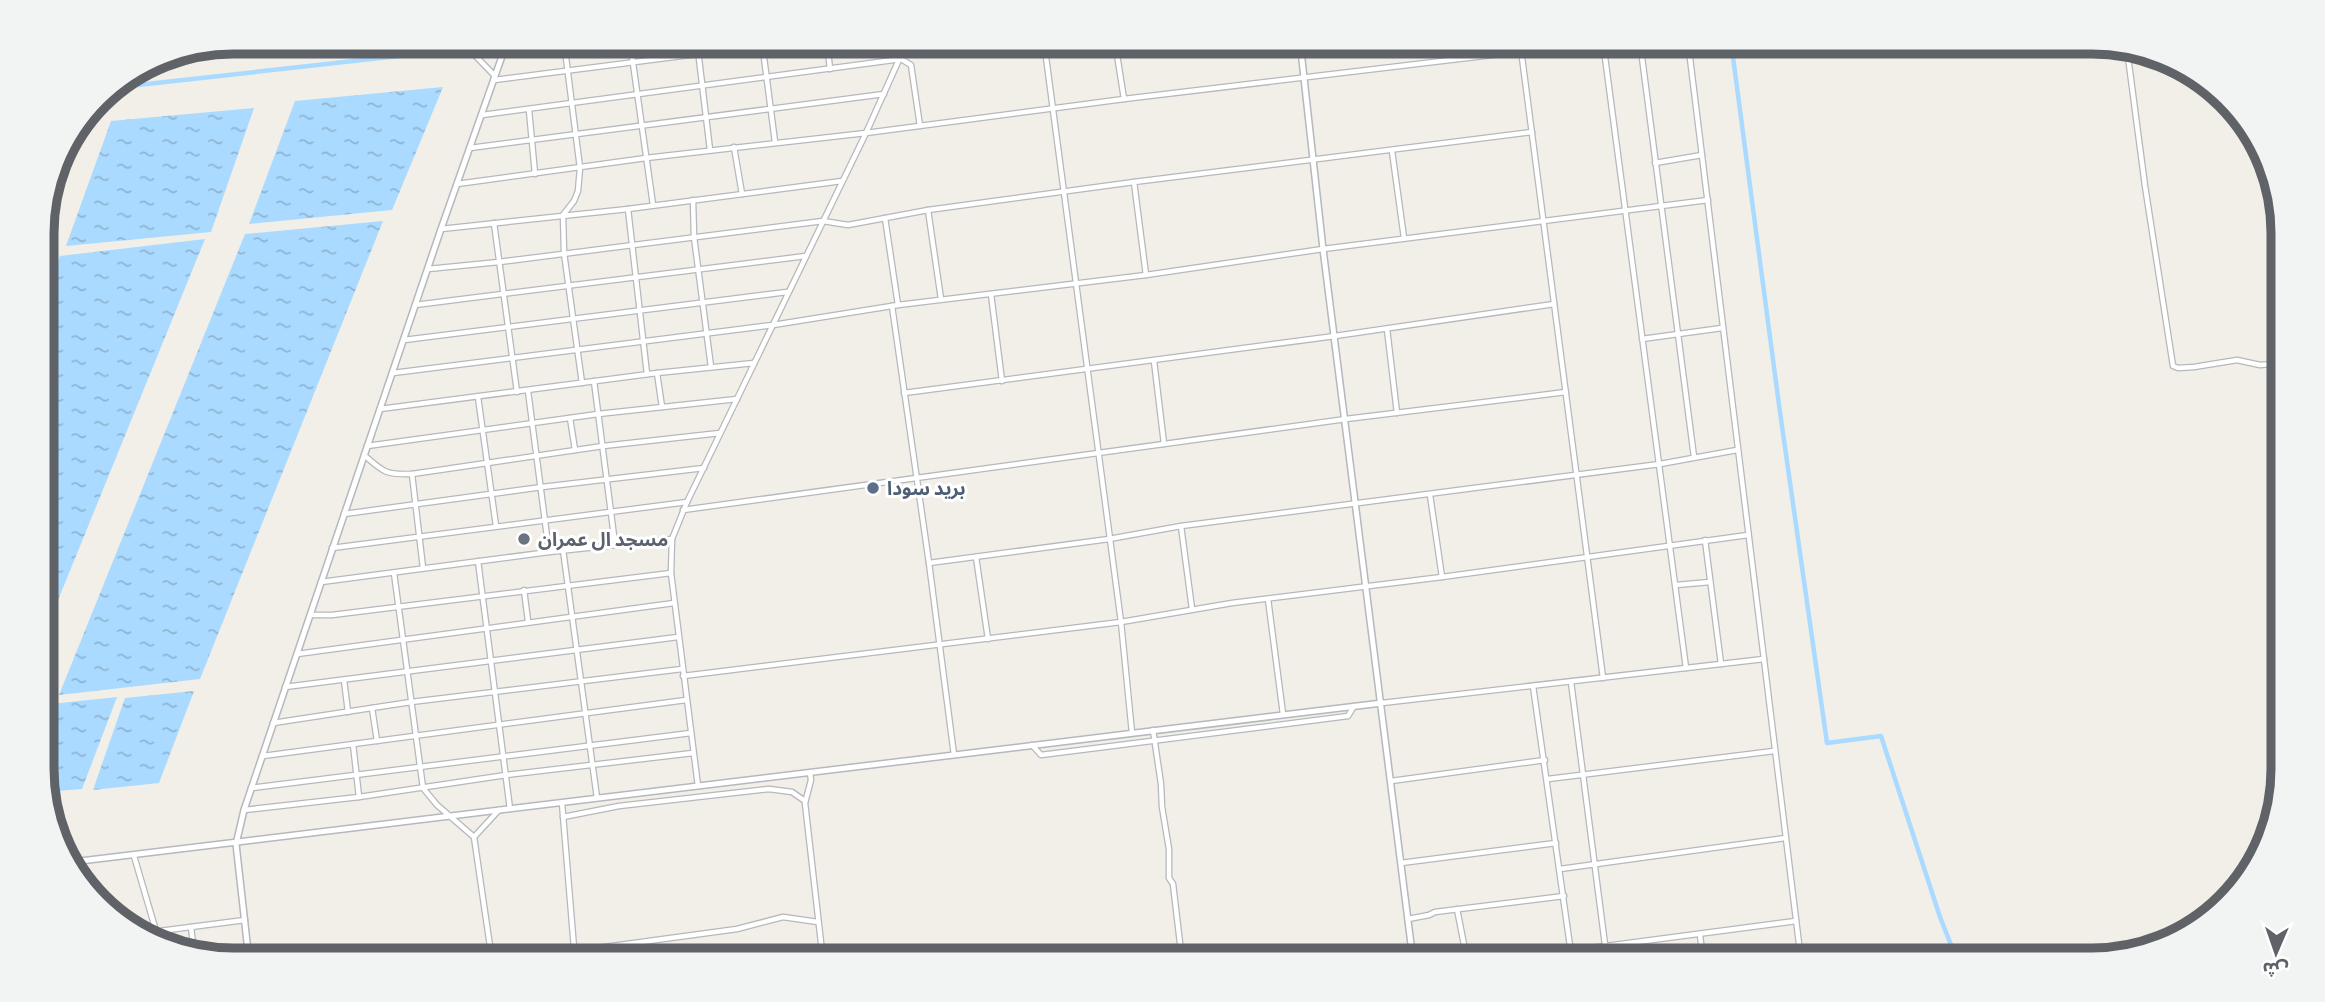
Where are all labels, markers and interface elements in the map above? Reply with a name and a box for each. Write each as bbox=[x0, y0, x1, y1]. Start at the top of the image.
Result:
place label: بريد سودا bbox=[887, 476, 966, 503]
marker: بريد سودا bbox=[865, 480, 881, 496]
place label: مسجد ال عمران bbox=[538, 527, 668, 554]
marker: مسجد ال عمران bbox=[516, 531, 532, 547]
north arrow bbox=[2241, 918, 2311, 988]
text: ش bbox=[2262, 955, 2289, 982]

